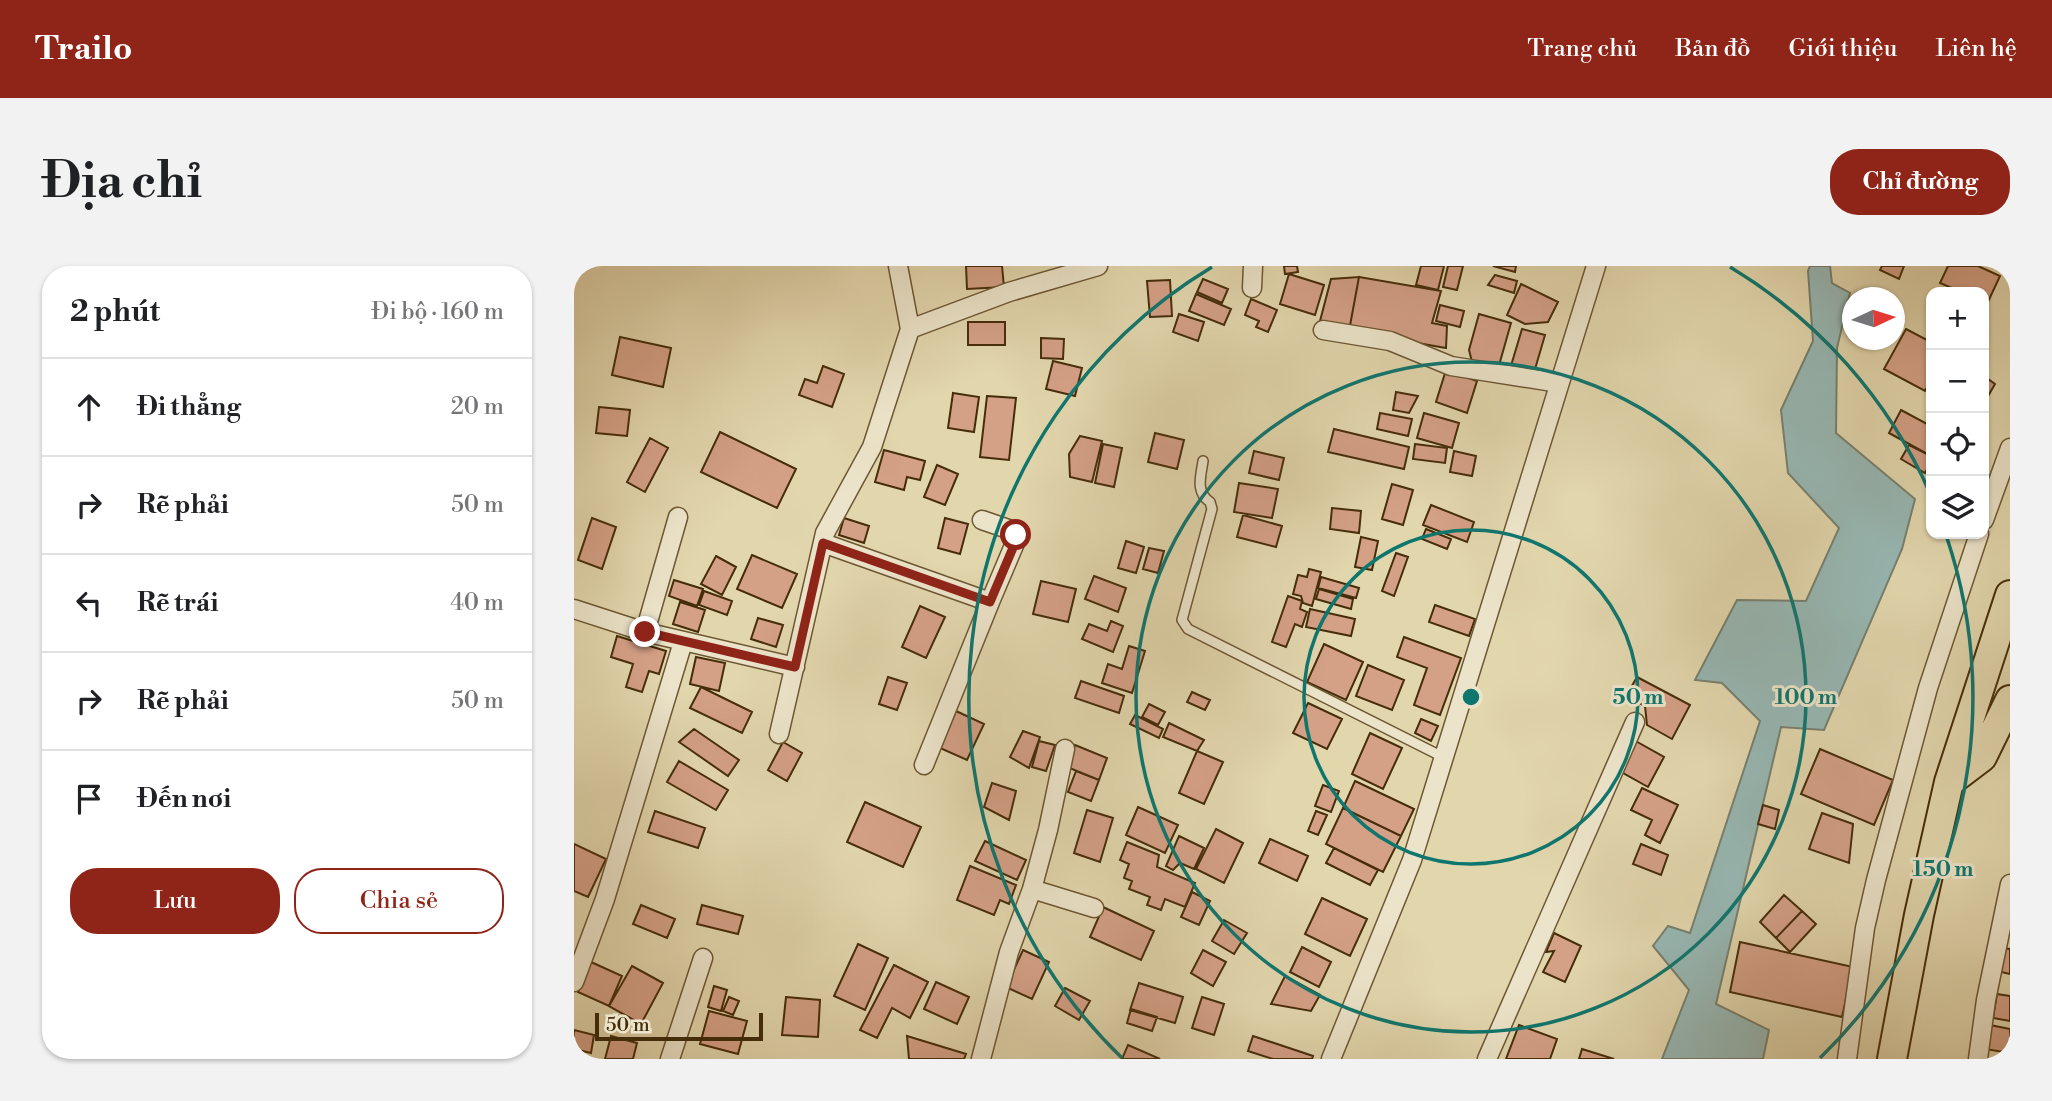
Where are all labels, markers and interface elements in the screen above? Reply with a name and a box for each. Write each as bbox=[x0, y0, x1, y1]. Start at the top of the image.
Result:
text: Trailo bbox=[35, 29, 132, 70]
text: Trang chủ bbox=[1527, 34, 1637, 64]
text: Bản đồ bbox=[1675, 34, 1751, 64]
text: Giới thiệu bbox=[1789, 34, 1897, 64]
text: Liên hệ bbox=[1935, 34, 2017, 64]
button: Chỉ đường bbox=[1830, 149, 2010, 215]
text: Địa chỉ bbox=[42, 152, 202, 213]
north arrow bbox=[1842, 287, 1905, 350]
map controls bbox=[1926, 287, 1989, 539]
button: + bbox=[1926, 287, 1989, 350]
text: 2 phút bbox=[70, 293, 160, 331]
text: Đi bộ · 160 m bbox=[371, 298, 504, 326]
button: − bbox=[1926, 350, 1989, 413]
icon: ahead bbox=[70, 388, 108, 426]
text: Đi thẳng bbox=[137, 391, 241, 423]
text: 20 m bbox=[451, 393, 504, 421]
button: locate bbox=[1926, 413, 1989, 476]
button: layers bbox=[1926, 476, 1989, 539]
icon: right bbox=[70, 486, 108, 524]
text: Rẽ phải bbox=[137, 489, 229, 521]
text: 50 m bbox=[451, 491, 504, 519]
route start bbox=[1000, 519, 1031, 550]
icon: left bbox=[70, 584, 108, 622]
text: Rẽ trái bbox=[137, 587, 218, 619]
text: 40 m bbox=[450, 589, 504, 617]
route end bbox=[629, 616, 660, 647]
icon: right bbox=[70, 682, 108, 720]
text: Rẽ phải bbox=[137, 685, 229, 717]
centre of rings bbox=[1459, 685, 1483, 709]
text: 50 m bbox=[1613, 685, 1663, 711]
text: 100 m bbox=[1775, 685, 1837, 711]
text: 50 m bbox=[451, 687, 504, 715]
icon: arrive bbox=[70, 780, 108, 818]
text: Đến nơi bbox=[137, 783, 231, 815]
text: 150 m bbox=[1913, 857, 1973, 883]
button: Lưu bbox=[70, 868, 280, 934]
button: Chia sẻ bbox=[294, 868, 504, 934]
scale bar bbox=[595, 1010, 763, 1042]
text: 50 m bbox=[606, 1013, 650, 1037]

